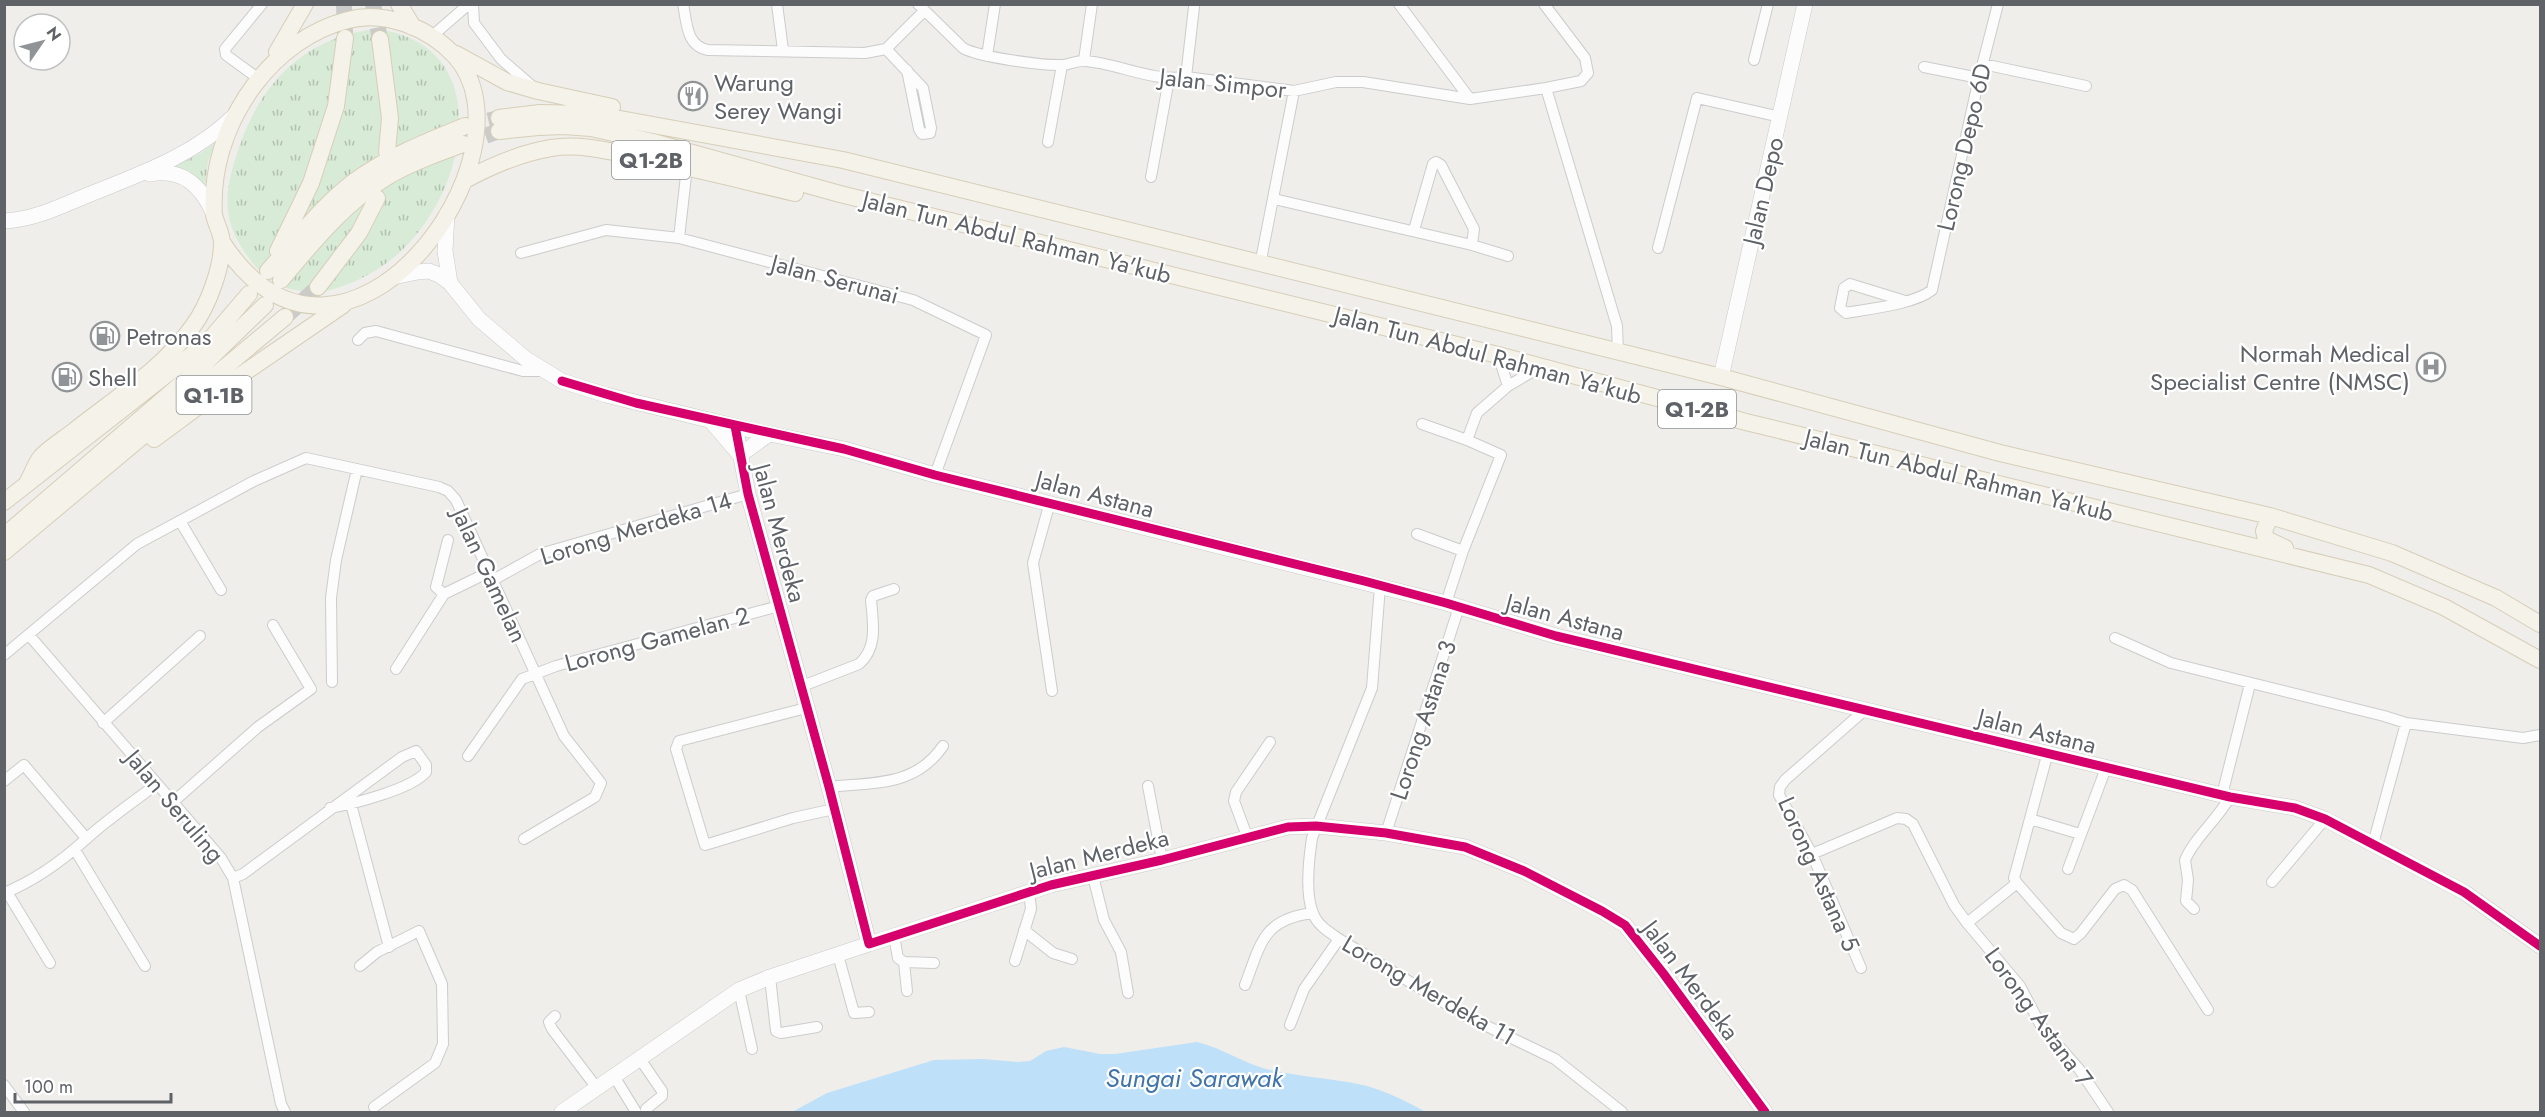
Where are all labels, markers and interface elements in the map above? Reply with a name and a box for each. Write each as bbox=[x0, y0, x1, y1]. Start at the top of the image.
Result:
north arrow bbox=[12, 12, 72, 72]
text: N bbox=[41, 22, 67, 45]
street label: Jalan Simpor bbox=[1155, 59, 1289, 107]
street label: Lorong Depo 6D bbox=[1928, 60, 2000, 234]
place label: Warung Serey Wangi bbox=[714, 65, 843, 128]
restaurant icon: Warung Serey Wangi bbox=[677, 80, 709, 112]
street label: Jalan Depo bbox=[1733, 134, 1792, 251]
road number: Q1-2B bbox=[612, 141, 690, 179]
street label: Jalan Tun Abdul Rahman Ya'kub bbox=[856, 181, 1175, 292]
street label: Jalan Serunai bbox=[764, 244, 903, 313]
street label: Jalan Tun Abdul Rahman Ya'kub bbox=[1327, 296, 1646, 413]
place label: Petronas bbox=[126, 319, 211, 354]
fuel station icon: Petronas bbox=[89, 320, 121, 352]
place label: Normah Medical Specialist Centre (NMSC) bbox=[2150, 336, 2410, 399]
hospital icon: Normah Medical Specialist Centre (NMSC) bbox=[2415, 351, 2447, 383]
place label: Shell bbox=[88, 360, 137, 395]
fuel station icon: Shell bbox=[51, 361, 83, 393]
road number: Q1-1B bbox=[176, 376, 252, 414]
road number: Q1-2B bbox=[1658, 390, 1736, 428]
street label: Jalan Tun Abdul Rahman Ya'kub bbox=[1798, 419, 2117, 530]
street label: Jalan Merdeka bbox=[744, 457, 815, 606]
street label: Jalan Astana bbox=[1029, 461, 1158, 527]
street label: Lorong Merdeka 14 bbox=[536, 482, 736, 574]
street label: Jalan Gamelan bbox=[442, 499, 537, 648]
street label: Jalan Astana bbox=[1499, 584, 1628, 650]
street label: Lorong Gamelan 2 bbox=[561, 597, 753, 681]
street label: Lorong Astana 3 bbox=[1381, 636, 1465, 804]
street label: Jalan Astana bbox=[1971, 699, 2100, 763]
street label: Jalan Seruling bbox=[115, 739, 233, 870]
street label: Lorong Astana 5 bbox=[1769, 791, 1869, 957]
street label: Jalan Merdeka bbox=[1023, 820, 1172, 889]
street label: Jalan Merdeka bbox=[1632, 910, 1748, 1047]
street label: Lorong Merdeka 11 bbox=[1336, 926, 1522, 1054]
street label: Lorong Astana 7 bbox=[1976, 940, 2102, 1094]
water label: Sungai Sarawak bbox=[1105, 1059, 1284, 1097]
scale bar bbox=[15, 1066, 171, 1104]
text: 100 m bbox=[24, 1074, 73, 1100]

